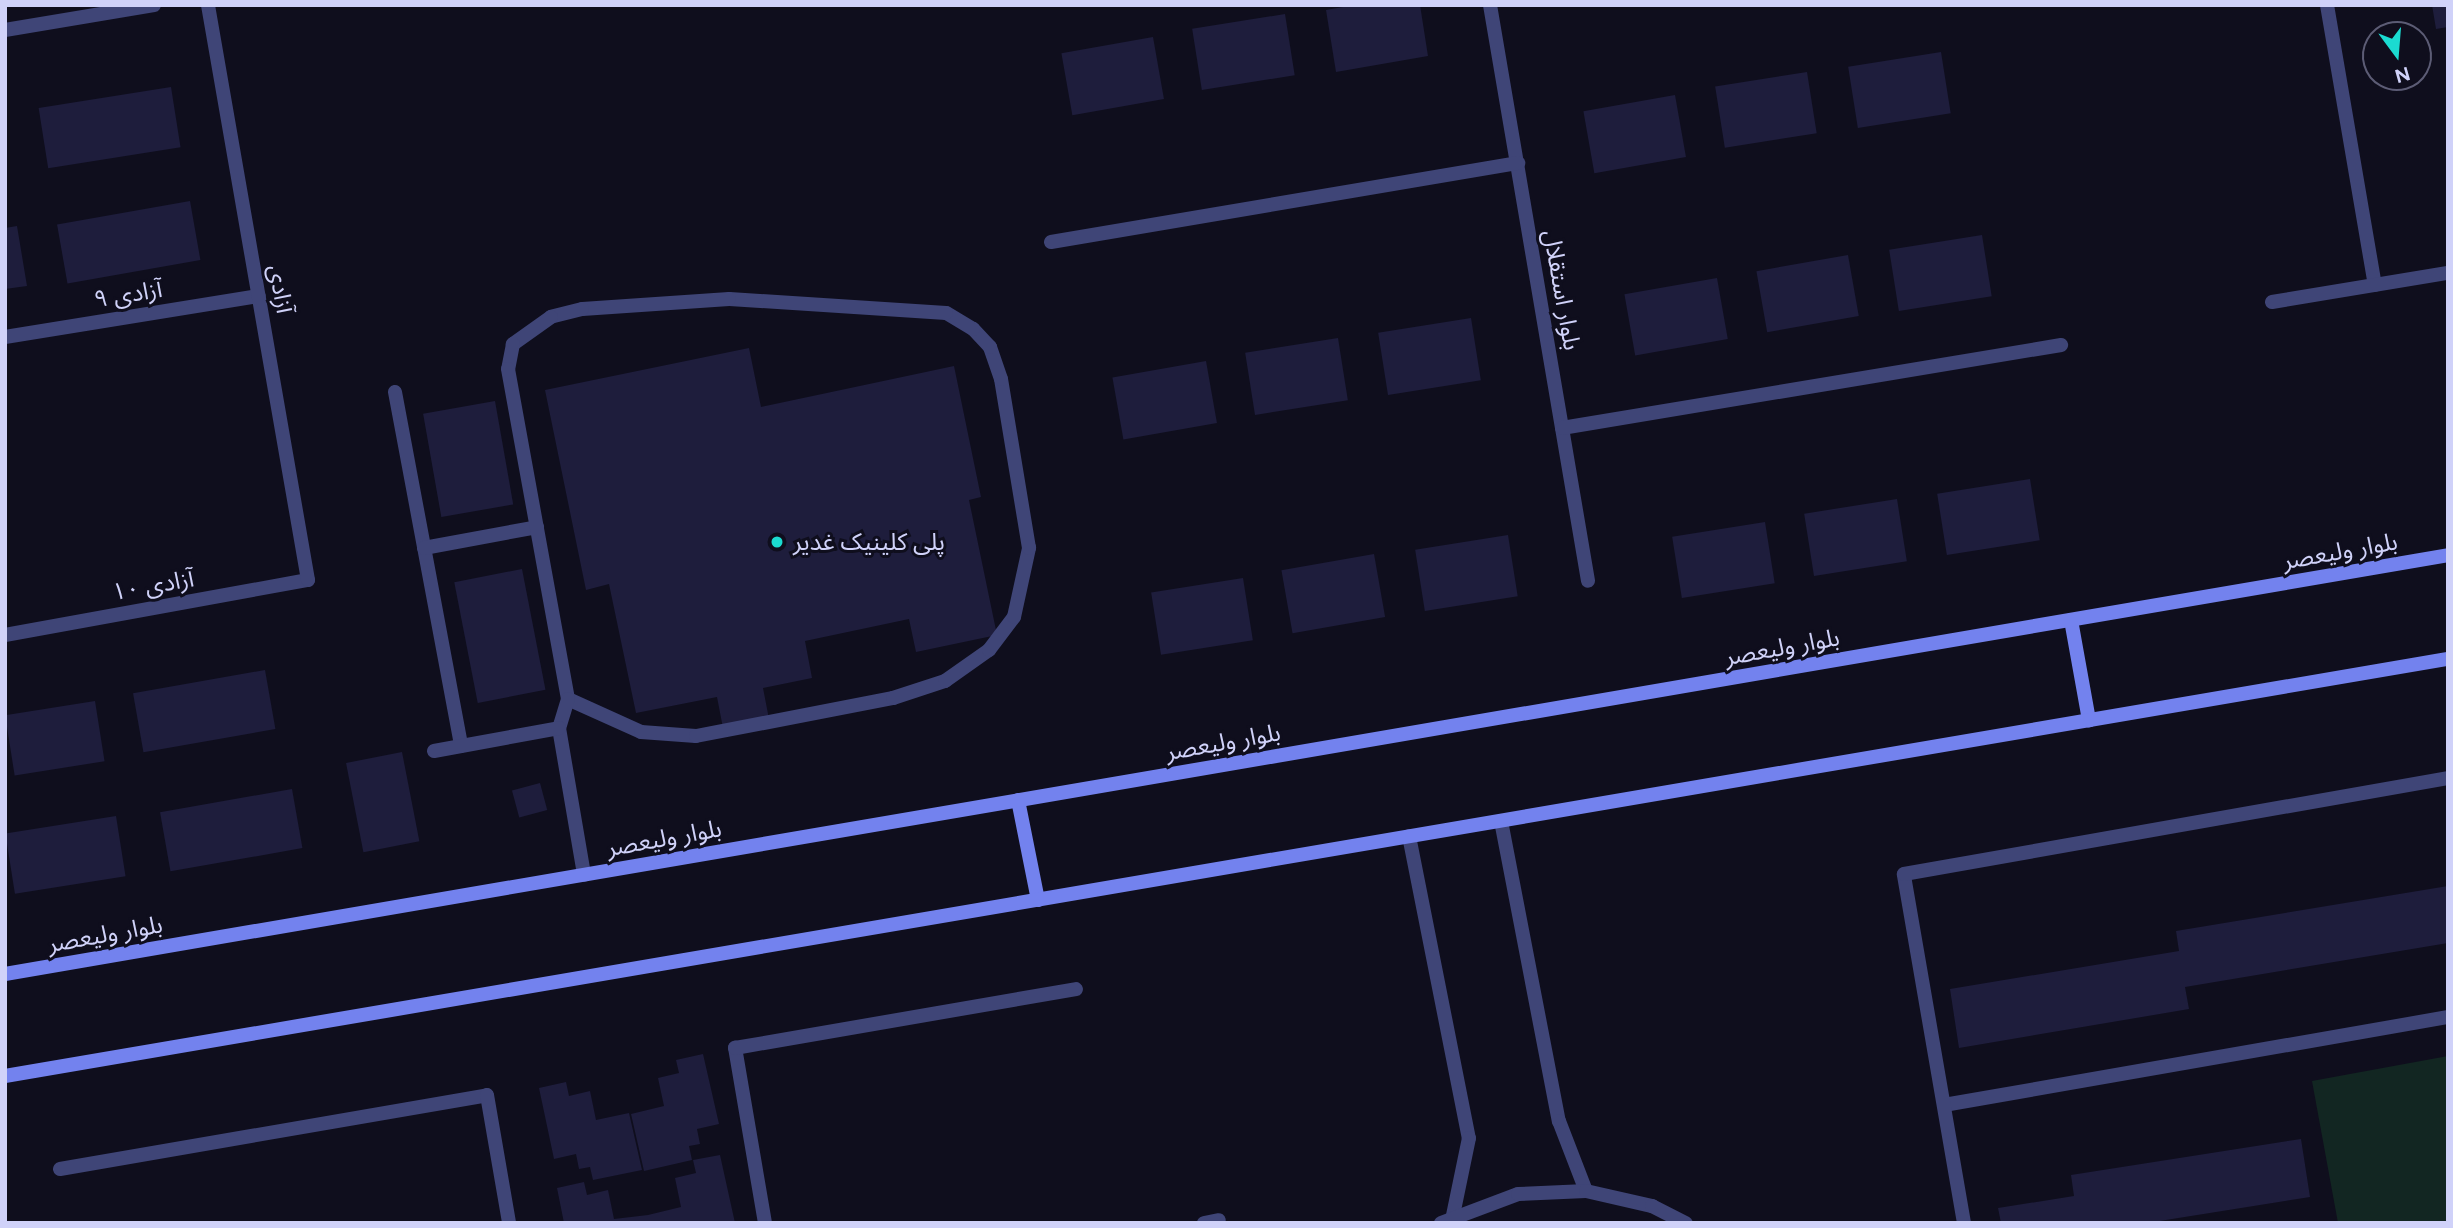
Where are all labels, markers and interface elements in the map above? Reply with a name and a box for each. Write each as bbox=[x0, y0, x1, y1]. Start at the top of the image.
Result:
north arrow bbox=[2362, 21, 2432, 91]
text: N bbox=[2392, 62, 2413, 88]
street label: بلوار استقلال bbox=[1537, 228, 1587, 352]
street label: آزادی bbox=[263, 262, 299, 316]
street label: آزادی ۹ bbox=[92, 274, 164, 314]
street label: بلوار ولیعصر bbox=[2280, 527, 2400, 575]
place label: پلی کلینیک غدیر bbox=[793, 528, 945, 556]
marker: پلی کلینیک غدیر bbox=[767, 532, 787, 552]
street label: آزادی ۱۰ bbox=[110, 564, 196, 606]
street label: بلوار ولیعصر bbox=[1722, 623, 1842, 671]
street label: بلوار ولیعصر bbox=[1163, 718, 1283, 766]
street label: بلوار ولیعصر bbox=[604, 814, 724, 862]
street label: بلوار ولیعصر bbox=[45, 910, 165, 958]

